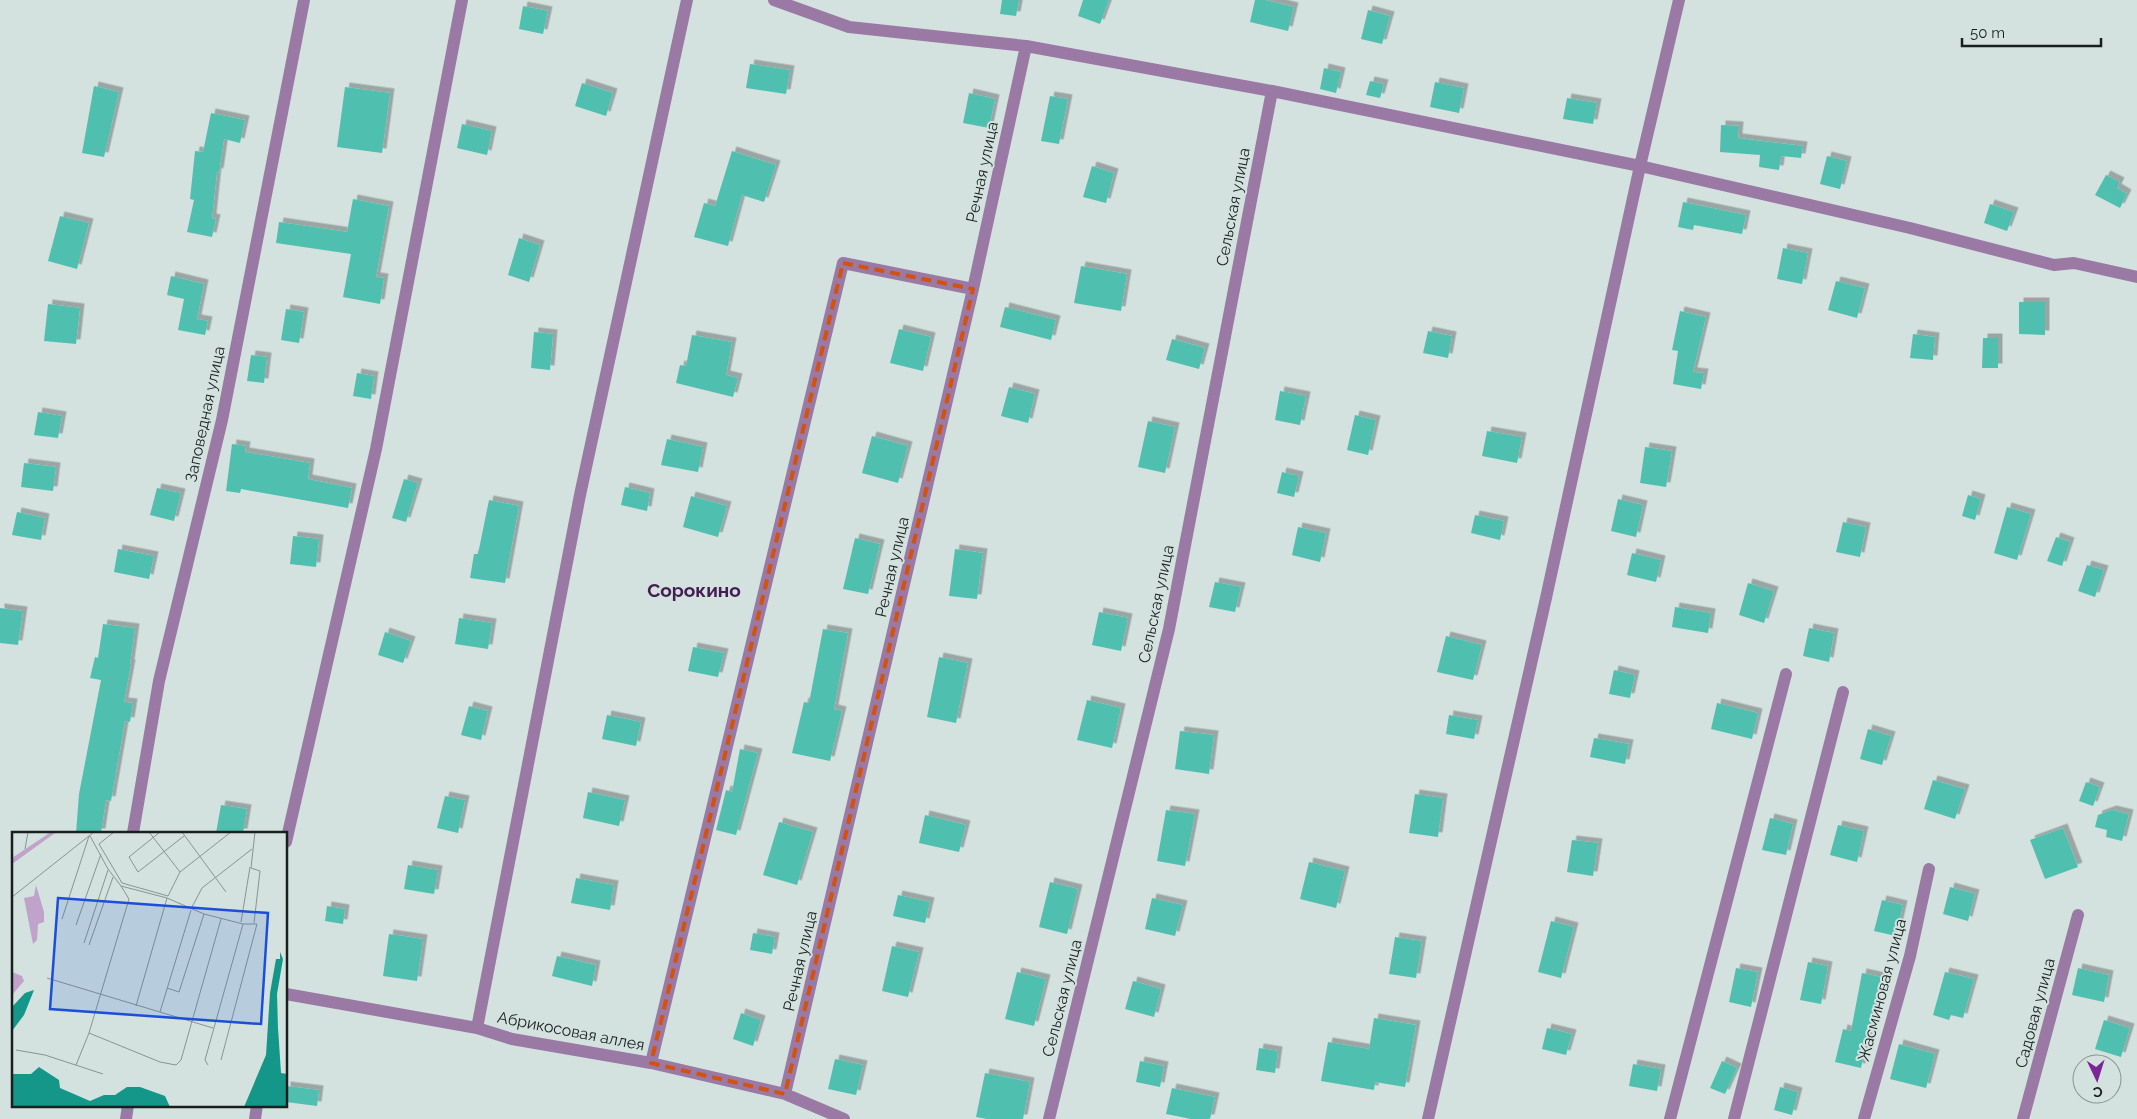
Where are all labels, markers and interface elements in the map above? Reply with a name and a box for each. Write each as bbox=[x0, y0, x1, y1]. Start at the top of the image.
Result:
scale bar bbox=[1962, 15, 2101, 47]
text: 50 m bbox=[1970, 24, 2005, 42]
street label: Речная улица bbox=[962, 120, 1002, 224]
street label: Сельская улица bbox=[1212, 146, 1254, 268]
street label: Заповедная улица bbox=[181, 344, 229, 484]
street label: Речная улица bbox=[871, 515, 913, 619]
street label: Сельская улица bbox=[1134, 543, 1178, 665]
district label: Сорокино bbox=[647, 579, 741, 601]
inset map bbox=[12, 832, 288, 1106]
street label: Речная улица bbox=[779, 909, 821, 1013]
street label: Жасминовая улица bbox=[1854, 916, 1910, 1064]
street label: Сельская улица bbox=[1038, 937, 1086, 1059]
street label: Садовая улица bbox=[2011, 956, 2059, 1070]
street label: Абрикосовая аллея bbox=[496, 1007, 646, 1055]
north arrow bbox=[2072, 1054, 2122, 1104]
text: С bbox=[2092, 1084, 2103, 1100]

